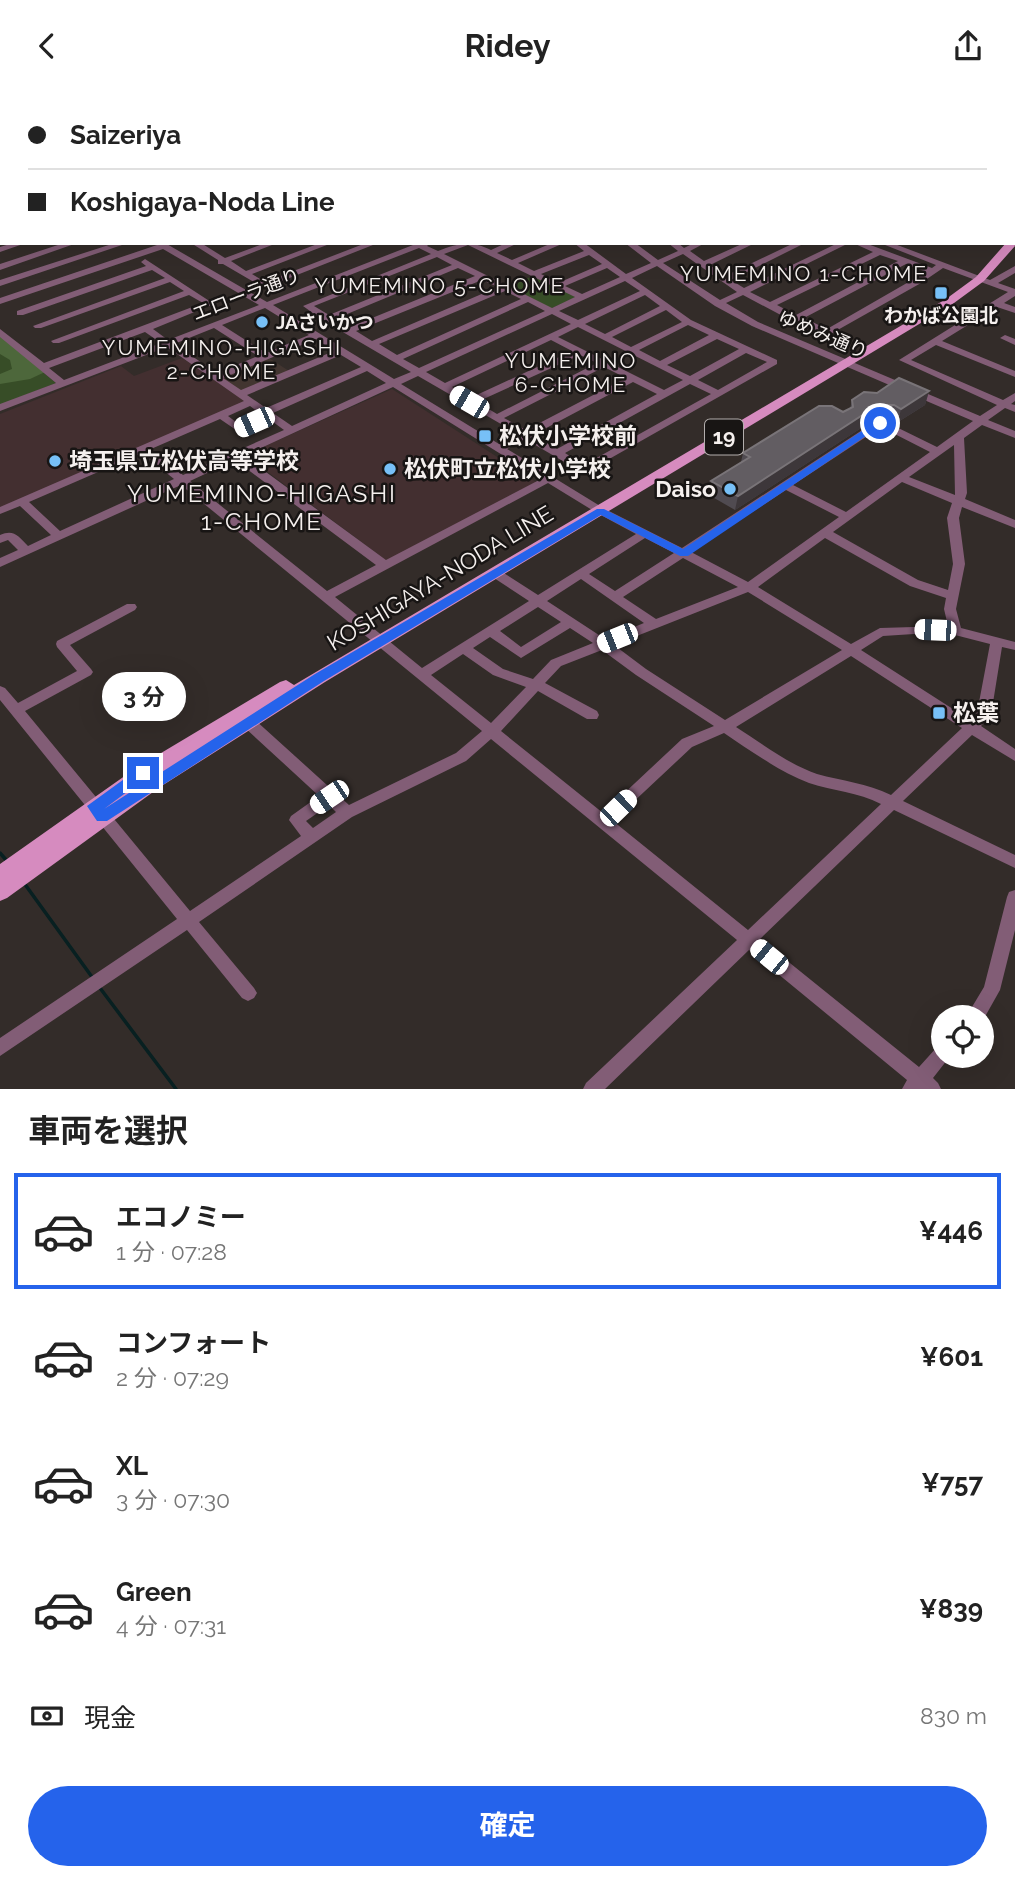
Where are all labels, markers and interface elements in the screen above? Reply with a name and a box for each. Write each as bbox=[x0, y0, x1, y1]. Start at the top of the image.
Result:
icon: back bbox=[28, 27, 66, 65]
text: Ridey bbox=[464, 27, 551, 64]
icon: share bbox=[949, 27, 987, 65]
text: Saizeriya bbox=[70, 120, 181, 150]
text: Koshigaya-Noda Line bbox=[70, 187, 334, 217]
district label: YUMEMINO 1-CHOME bbox=[680, 261, 928, 286]
street label: エローラ通り bbox=[189, 263, 303, 325]
district label: YUMEMINO 5-CHOME bbox=[315, 273, 565, 298]
marker: わかば公園北 bbox=[933, 285, 949, 301]
place label: わかば公園北 bbox=[884, 304, 998, 326]
street label: ゆめみ通り bbox=[775, 305, 871, 363]
place label: JAさいかつ bbox=[276, 311, 374, 333]
marker: JAさいかつ bbox=[254, 314, 270, 330]
district label: YUMEMINO-HIGASHI 2-CHOME bbox=[102, 335, 342, 384]
district label: YUMEMINO 6-CHOME bbox=[505, 348, 637, 397]
car bbox=[446, 382, 493, 422]
car bbox=[231, 404, 278, 440]
route start bbox=[864, 407, 896, 439]
road number: 19 bbox=[705, 419, 743, 455]
place label: 松伏小学校前 bbox=[499, 422, 637, 449]
marker: 松伏小学校前 bbox=[477, 428, 493, 444]
place label: 埼玉県立松伏高等学校 bbox=[69, 447, 299, 474]
marker: 埼玉県立松伏高等学校 bbox=[47, 453, 63, 469]
place label: 松伏町立松伏小学校 bbox=[404, 455, 611, 482]
marker: 松伏町立松伏小学校 bbox=[382, 461, 398, 477]
place label: Daiso bbox=[655, 475, 716, 502]
district label: YUMEMINO-HIGASHI 1-CHOME bbox=[127, 479, 397, 536]
marker: Daiso bbox=[722, 481, 738, 497]
street label: KOSHIGAYA-NODA LINE bbox=[322, 499, 558, 656]
car bbox=[914, 619, 957, 641]
car bbox=[594, 620, 641, 656]
callout: 3 分 bbox=[101, 671, 185, 721]
text: 3 分 bbox=[123, 683, 165, 710]
place label: 松葉 bbox=[953, 699, 999, 726]
marker: 松葉 bbox=[931, 705, 947, 721]
route end bbox=[127, 757, 159, 789]
car bbox=[306, 777, 353, 817]
car bbox=[596, 786, 641, 830]
car bbox=[747, 936, 792, 978]
map controls bbox=[931, 1005, 994, 1068]
button: locate bbox=[931, 1005, 994, 1068]
text: 車両を選択 bbox=[28, 1112, 188, 1149]
icon: car bbox=[32, 1200, 95, 1263]
text: エコノミー bbox=[116, 1202, 246, 1232]
text: ¥446 bbox=[919, 1216, 983, 1246]
text: 1 分 · 07:28 bbox=[116, 1238, 227, 1265]
icon: car bbox=[32, 1326, 95, 1389]
text: コンフォート bbox=[116, 1328, 271, 1358]
text: ¥601 bbox=[920, 1342, 983, 1372]
text: 2 分 · 07:29 bbox=[116, 1364, 229, 1391]
text: XL bbox=[116, 1451, 148, 1481]
icon: car bbox=[32, 1452, 95, 1515]
text: ¥757 bbox=[921, 1468, 983, 1498]
text: 3 分 · 07:30 bbox=[116, 1486, 230, 1513]
text: Green bbox=[116, 1577, 192, 1607]
icon: car bbox=[32, 1578, 95, 1641]
text: ¥839 bbox=[919, 1594, 983, 1624]
text: 4 分 · 07:31 bbox=[116, 1612, 226, 1639]
icon: cash bbox=[28, 1697, 66, 1735]
text: 830 m bbox=[920, 1702, 987, 1729]
text: 現金 bbox=[84, 1703, 136, 1733]
button: 確定 bbox=[28, 1786, 987, 1866]

